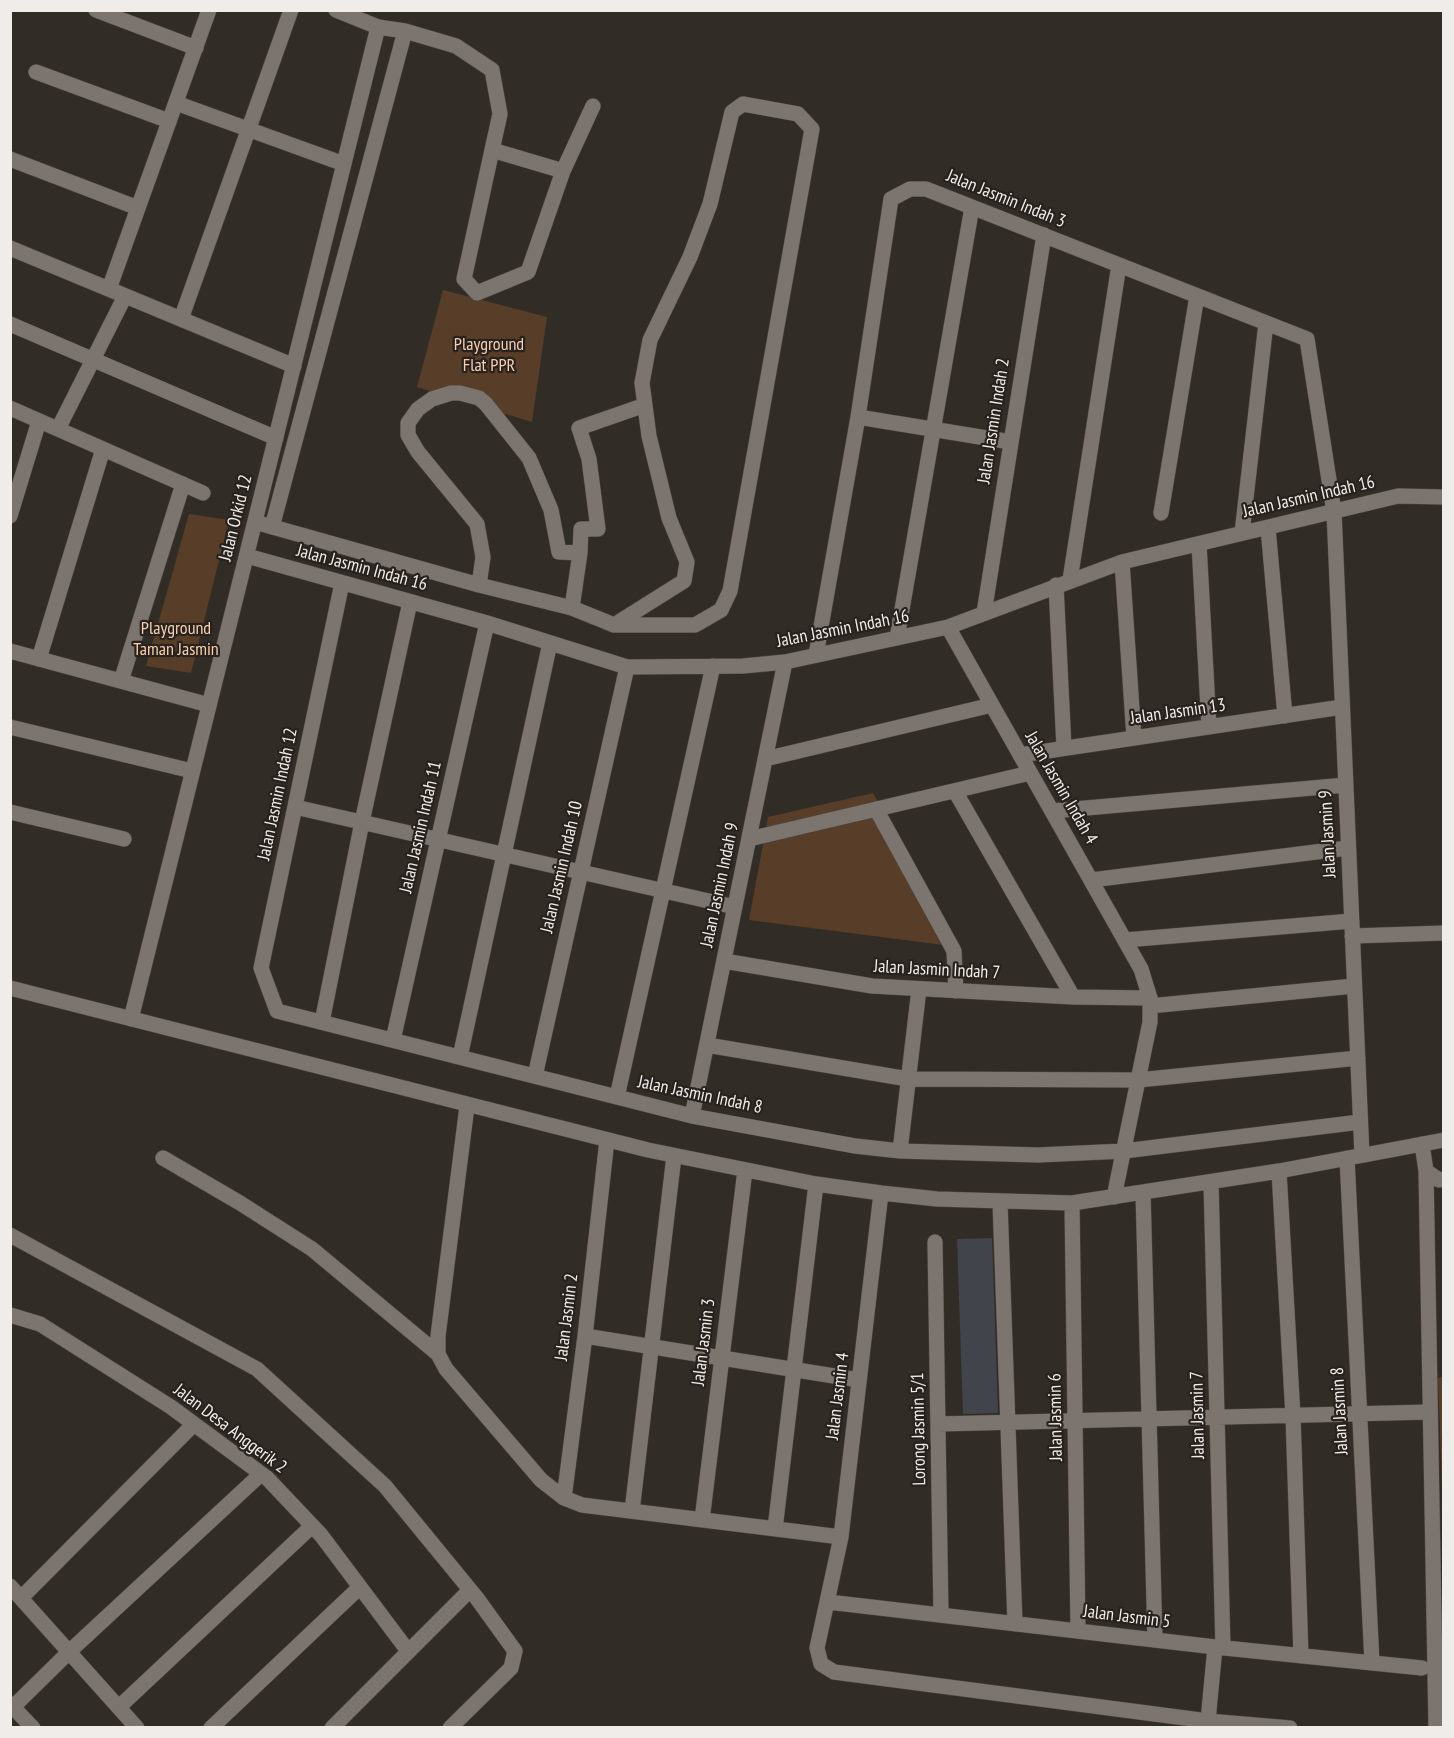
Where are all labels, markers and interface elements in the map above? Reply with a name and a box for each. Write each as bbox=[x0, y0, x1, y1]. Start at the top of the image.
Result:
street label: Jalan Jasmin Indah 3 bbox=[943, 165, 1069, 233]
park label: Playground Flat PPR bbox=[454, 334, 524, 376]
street label: Jalan Jasmin Indah 2 bbox=[973, 357, 1015, 485]
street label: Jalan Jasmin Indah 16 bbox=[1241, 471, 1377, 523]
street label: Jalan Orkid 12 bbox=[215, 473, 257, 563]
street label: Jalan Jasmin Indah 16 bbox=[294, 540, 430, 596]
street label: Jalan Jasmin Indah 16 bbox=[775, 606, 911, 652]
park label: Playground Taman Jasmin bbox=[133, 618, 219, 660]
street label: Jalan Jasmin 13 bbox=[1129, 695, 1227, 729]
street label: Jalan Jasmin Indah 12 bbox=[253, 726, 303, 862]
street label: Jalan Jasmin Indah 4 bbox=[1020, 728, 1102, 848]
street label: Jalan Jasmin Indah 11 bbox=[395, 759, 447, 895]
street label: Jalan Jasmin 9 bbox=[1315, 790, 1341, 878]
street label: Jalan Jasmin Indah 10 bbox=[536, 799, 588, 935]
street label: Jalan Jasmin Indah 9 bbox=[696, 821, 744, 949]
street label: Jalan Jasmin Indah 7 bbox=[873, 956, 1001, 984]
street label: Jalan Jasmin Indah 8 bbox=[636, 1071, 764, 1119]
street label: Jalan Jasmin 2 bbox=[551, 1272, 583, 1362]
street label: Jalan Jasmin 3 bbox=[688, 1297, 720, 1387]
street label: Jalan Jasmin 4 bbox=[822, 1351, 854, 1441]
street label: Jalan Jasmin 8 bbox=[1327, 1367, 1353, 1455]
street label: Jalan Jasmin 7 bbox=[1186, 1371, 1210, 1459]
street label: Lorong Jasmin 5/1 bbox=[907, 1372, 931, 1486]
street label: Jalan Jasmin 6 bbox=[1044, 1373, 1068, 1461]
street label: Jalan Desa Anggerik 2 bbox=[169, 1380, 291, 1478]
street label: Jalan Jasmin 5 bbox=[1082, 1601, 1172, 1633]

